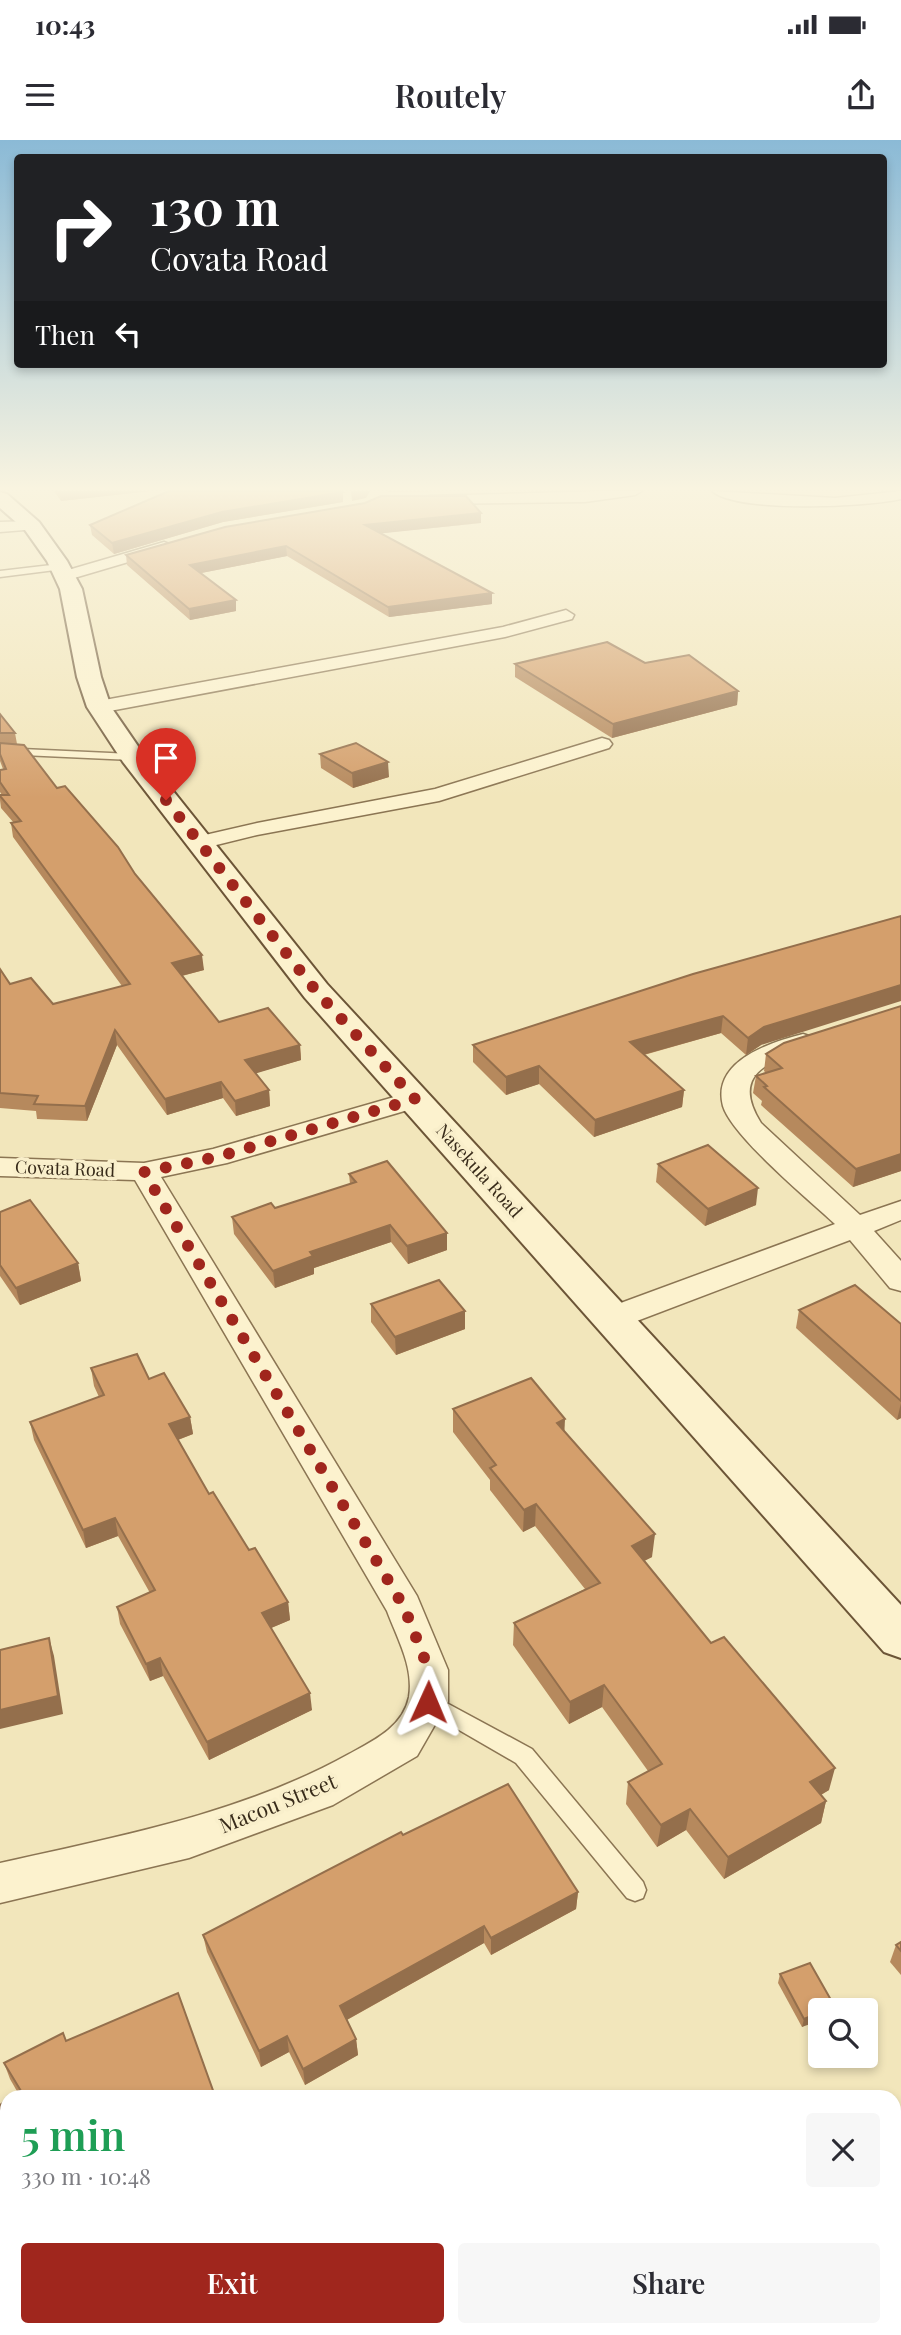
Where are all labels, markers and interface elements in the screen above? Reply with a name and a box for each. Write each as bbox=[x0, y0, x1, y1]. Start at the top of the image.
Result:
text: 10:43 bbox=[35, 7, 95, 42]
text: Routely bbox=[394, 73, 507, 116]
icon: menu bbox=[21, 76, 59, 114]
icon: share bbox=[842, 76, 880, 114]
text: 130 m bbox=[150, 173, 280, 238]
icon: right bbox=[35, 182, 126, 273]
text: Covata Road bbox=[150, 236, 328, 279]
icon: left bbox=[109, 315, 147, 353]
text: Then bbox=[35, 317, 95, 352]
pin bbox=[136, 728, 196, 800]
icon: arrive bbox=[147, 739, 185, 777]
street label: Nasekula Road bbox=[431, 1118, 529, 1223]
street label: Covata Road bbox=[14, 1154, 116, 1182]
position arrow bbox=[391, 1665, 465, 1739]
street label: Macou Street bbox=[214, 1766, 341, 1838]
map controls bbox=[808, 1998, 878, 2068]
button: search bbox=[808, 1998, 878, 2068]
text: 5 min bbox=[21, 2106, 125, 2162]
button: close bbox=[806, 2113, 880, 2187]
text: 330 m · 10:48 bbox=[21, 2160, 151, 2191]
button: Exit bbox=[21, 2243, 444, 2323]
button: Share bbox=[458, 2243, 880, 2323]

